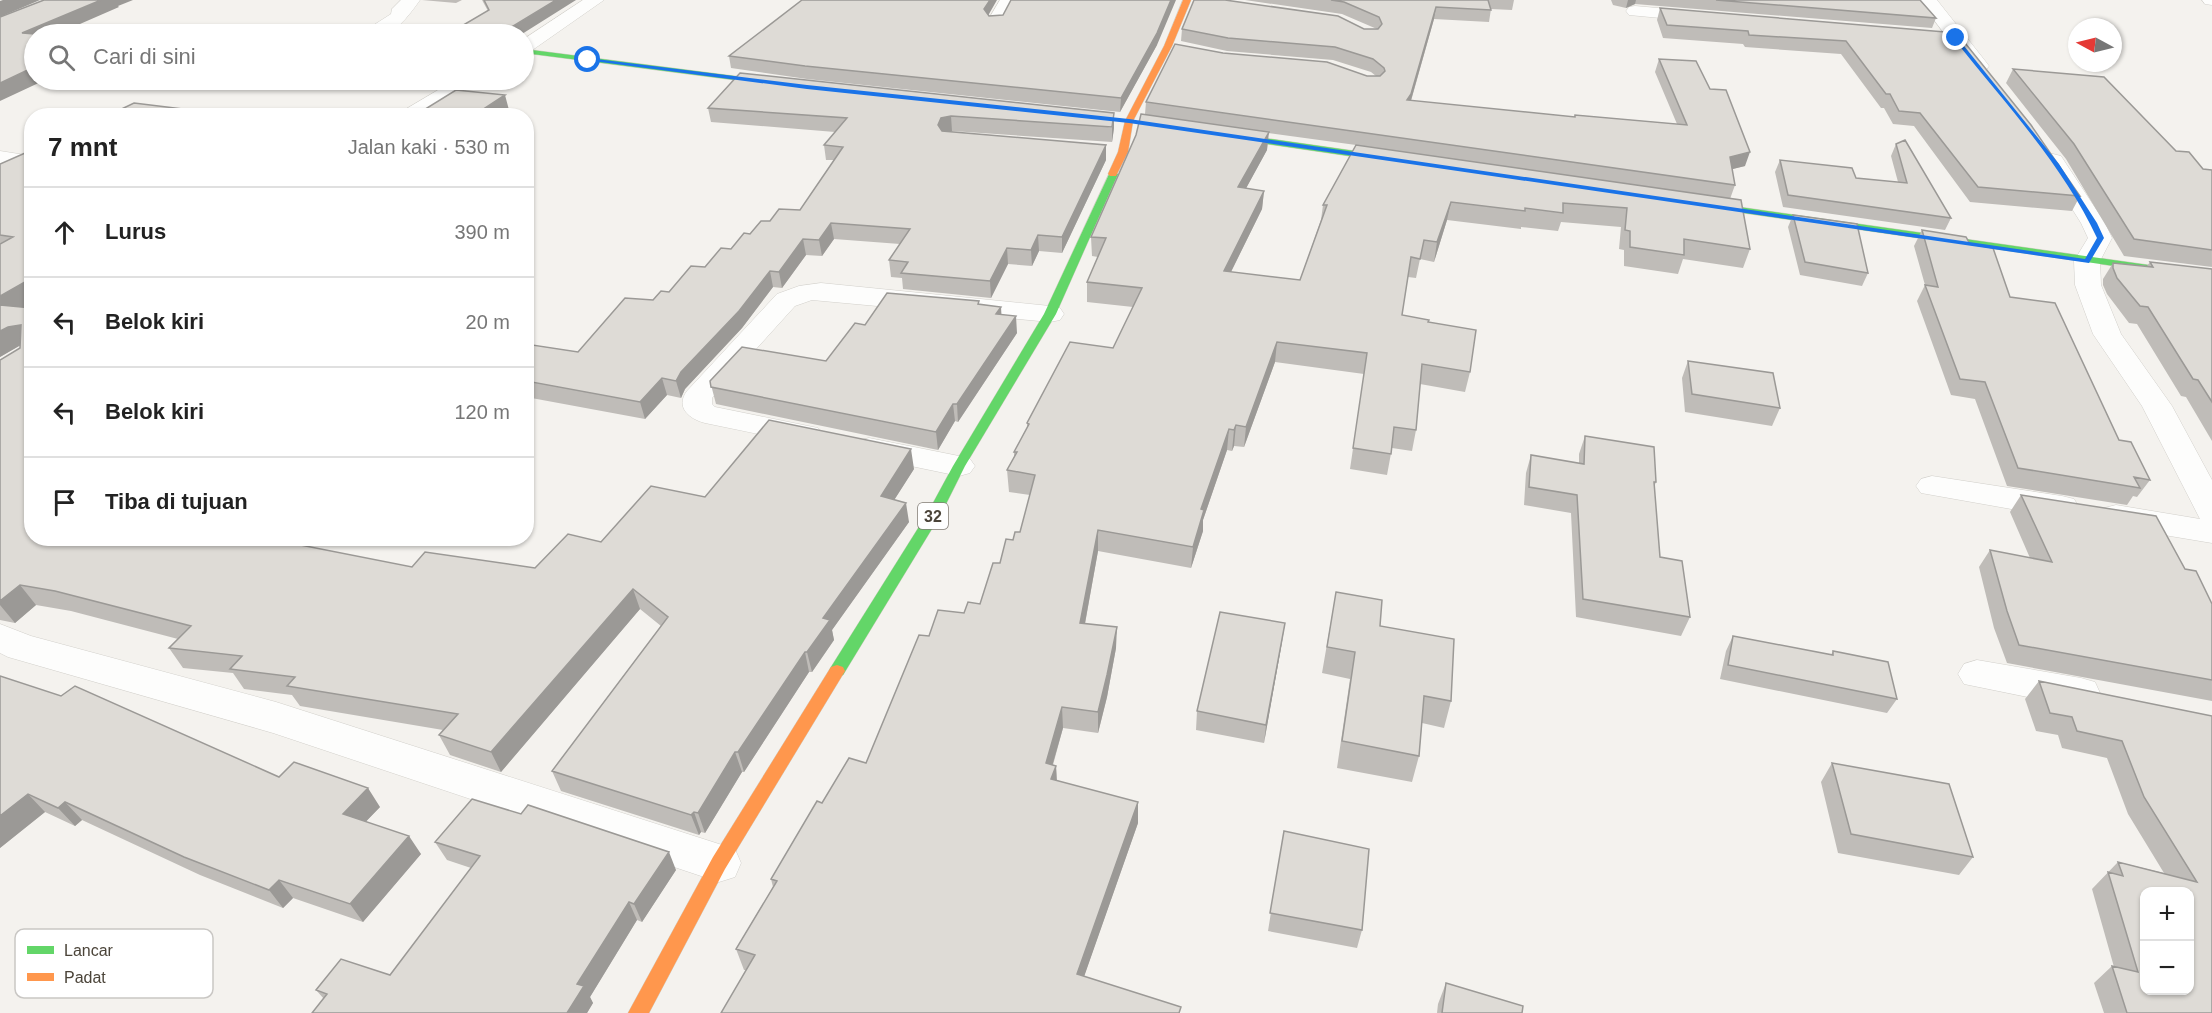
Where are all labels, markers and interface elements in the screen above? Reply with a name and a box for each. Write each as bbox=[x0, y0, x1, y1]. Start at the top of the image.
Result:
north arrow bbox=[2068, 18, 2122, 72]
search box bbox=[24, 24, 534, 90]
route end bbox=[1942, 24, 1968, 50]
icon: search bbox=[45, 41, 78, 74]
text: Cari di sini bbox=[93, 44, 196, 69]
route start bbox=[574, 46, 600, 72]
text: 7 mnt bbox=[48, 132, 117, 162]
text: Jalan kaki · 530 m bbox=[348, 136, 510, 158]
icon: ahead bbox=[48, 216, 81, 249]
text: Lurus bbox=[105, 219, 166, 244]
text: 390 m bbox=[454, 221, 510, 243]
icon: left bbox=[48, 306, 81, 339]
text: Belok kiri bbox=[105, 309, 204, 334]
text: 20 m bbox=[466, 311, 510, 333]
icon: left bbox=[48, 396, 81, 429]
text: Belok kiri bbox=[105, 399, 204, 424]
text: 120 m bbox=[454, 401, 510, 423]
icon: arrive bbox=[48, 486, 81, 519]
text: Tiba di tujuan bbox=[105, 489, 248, 514]
road number: 32 bbox=[918, 503, 948, 529]
map controls bbox=[2140, 887, 2194, 995]
button: + bbox=[2140, 887, 2194, 941]
legend bbox=[15, 929, 213, 998]
button: − bbox=[2140, 941, 2194, 995]
text: Lancar bbox=[64, 942, 114, 959]
text: Padat bbox=[64, 969, 106, 986]

